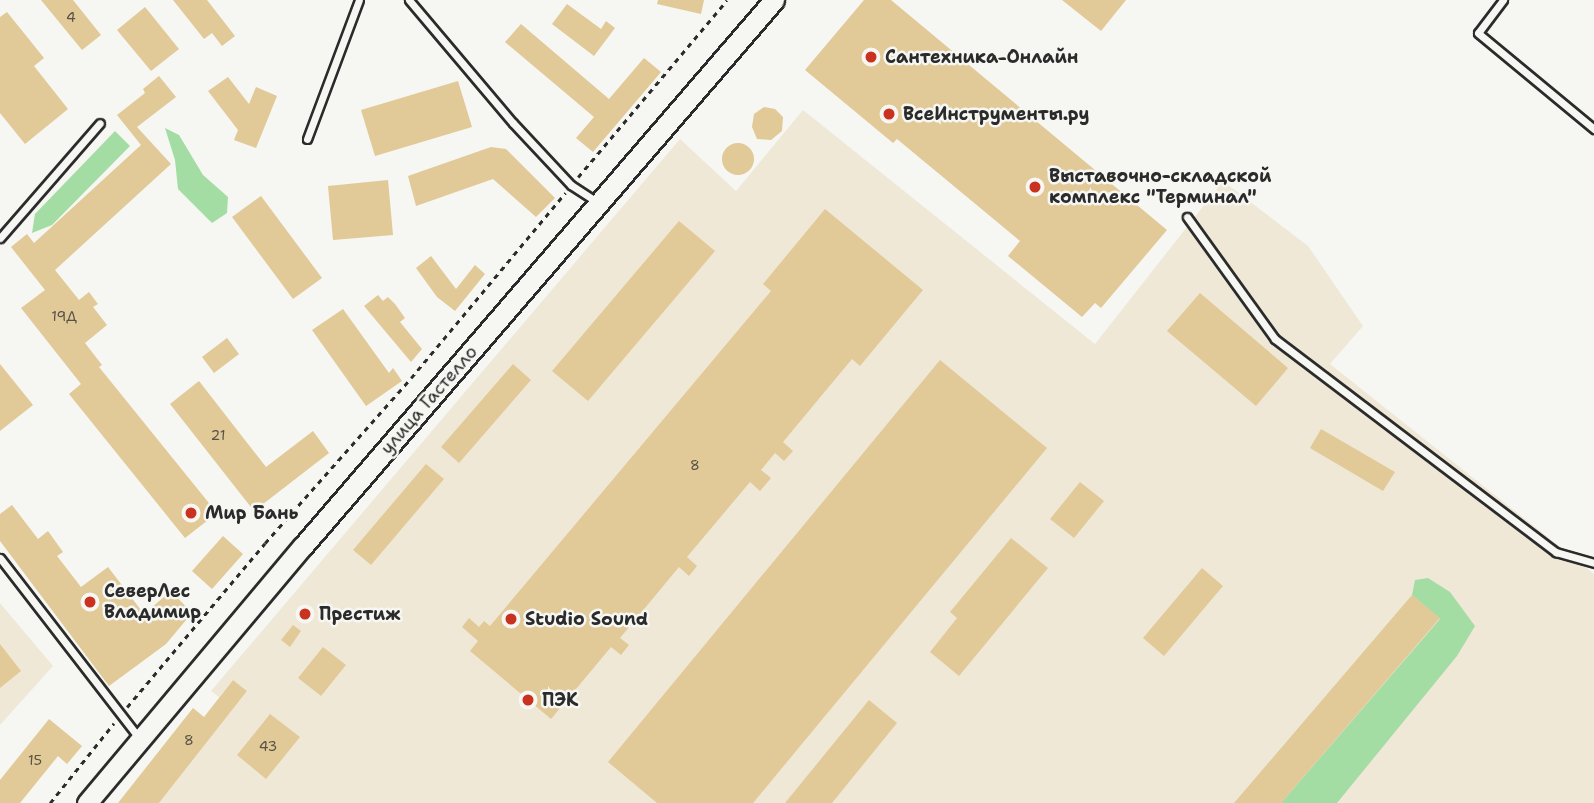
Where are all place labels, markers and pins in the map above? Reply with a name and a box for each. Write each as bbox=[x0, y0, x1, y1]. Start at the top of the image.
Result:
place label: Сантехника-Онлайн bbox=[885, 46, 1078, 68]
marker: Сантехника-Онлайн bbox=[863, 49, 879, 65]
place label: ВсеИнструменты.ру bbox=[903, 103, 1089, 125]
marker: ВсеИнструменты.ру bbox=[881, 106, 897, 122]
place label: Выставочно-складской комплекс "Терминал" bbox=[1049, 166, 1271, 208]
marker: Выставочно-складской комплекс "Терминал" bbox=[1027, 179, 1043, 195]
place label: Мир Бань bbox=[205, 502, 298, 524]
marker: Мир Бань bbox=[183, 505, 199, 521]
place label: СеверЛес Владимир bbox=[104, 581, 201, 624]
marker: СеверЛес Владимир bbox=[82, 594, 98, 610]
place label: Престиж bbox=[319, 603, 401, 625]
marker: Престиж bbox=[297, 606, 313, 622]
place label: Studio Sound bbox=[525, 608, 648, 630]
marker: Studio Sound bbox=[503, 611, 519, 627]
place label: ПЭК bbox=[542, 689, 578, 711]
marker: ПЭК bbox=[520, 692, 536, 708]

